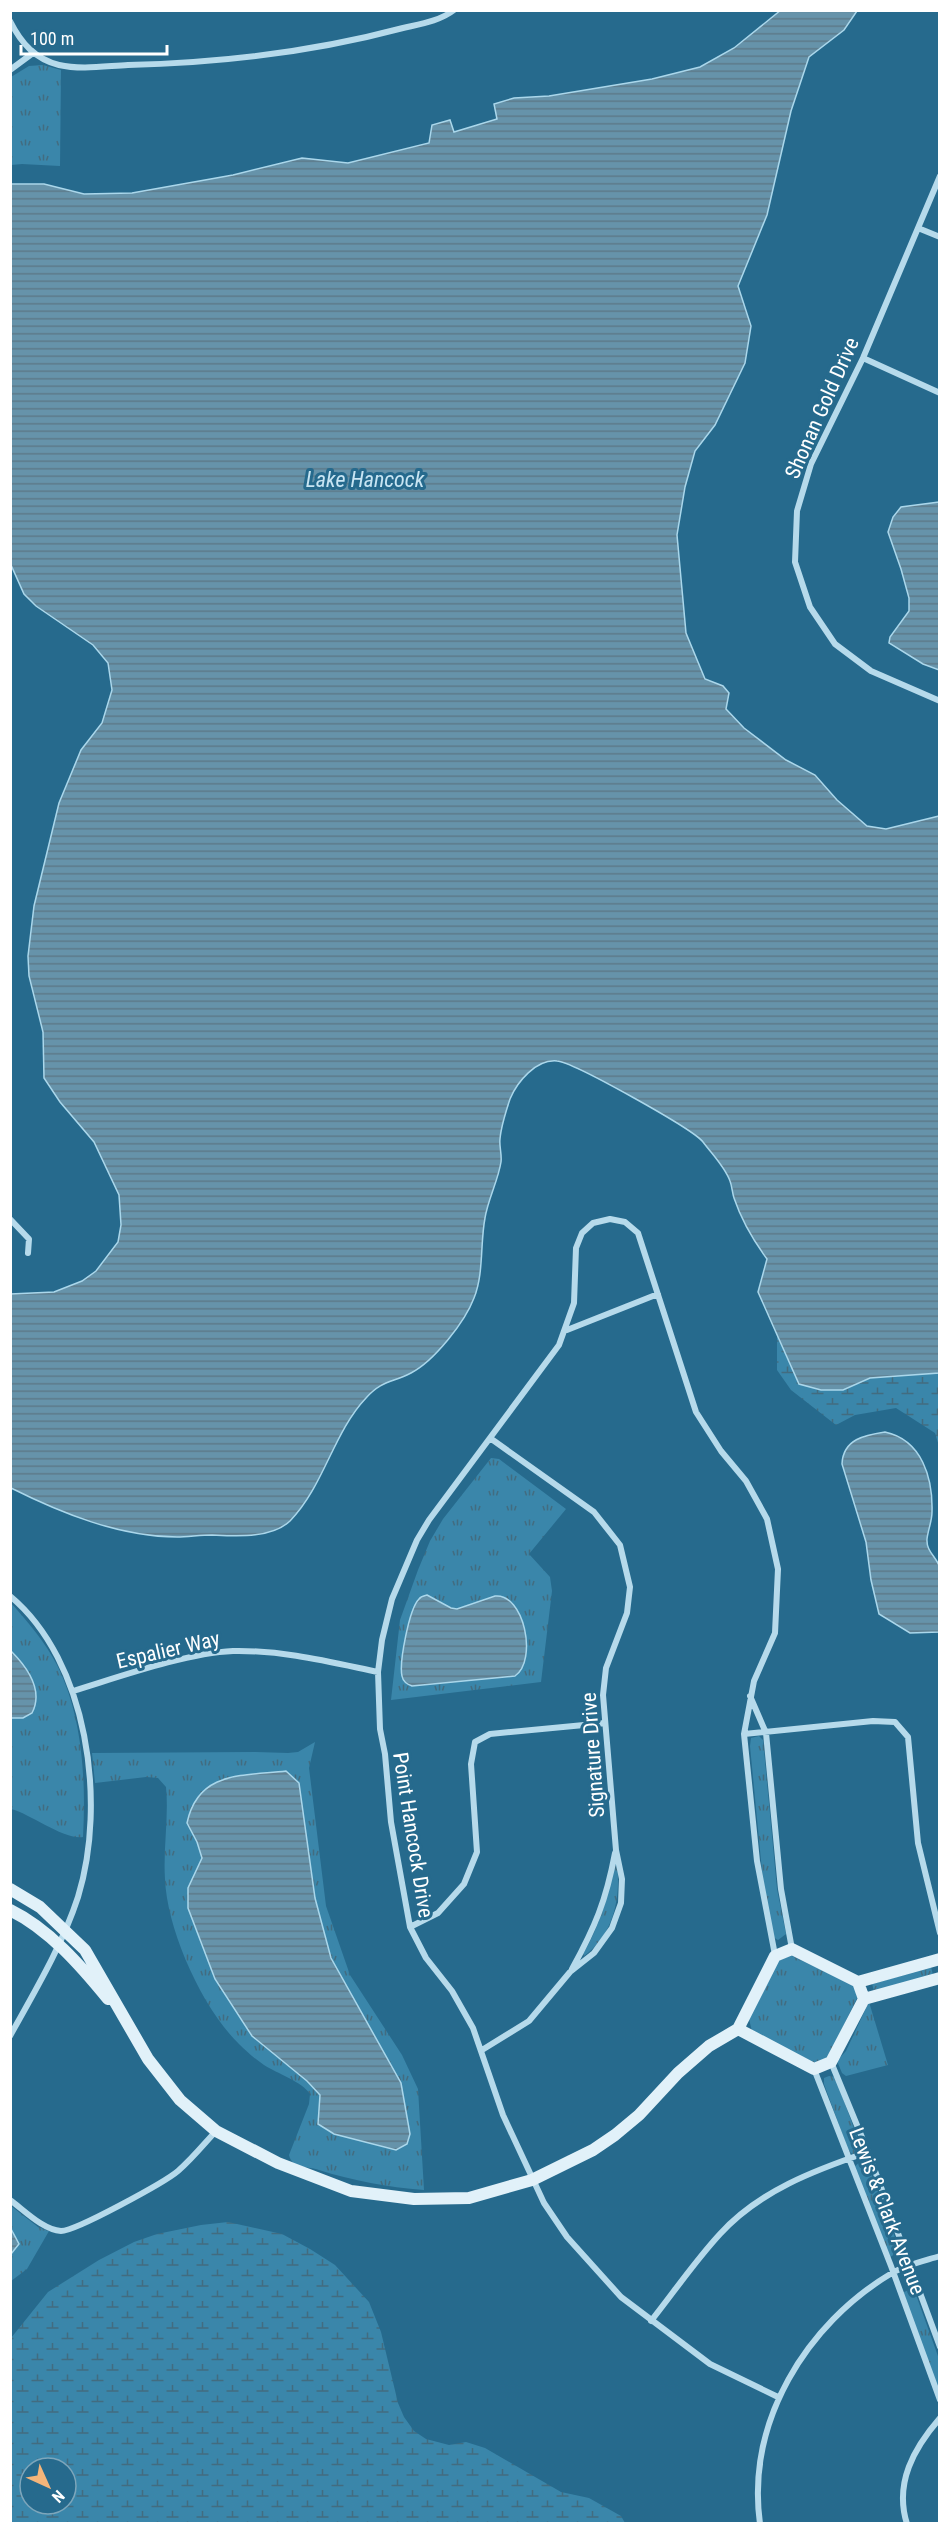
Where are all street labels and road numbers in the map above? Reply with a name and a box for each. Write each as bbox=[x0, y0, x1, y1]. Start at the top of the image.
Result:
street label: Shonan Gold Drive bbox=[780, 334, 864, 482]
street label: Espalier Way bbox=[114, 1626, 222, 1674]
street label: Signature Drive bbox=[577, 1691, 609, 1818]
street label: Point Hancock Drive bbox=[388, 1750, 438, 1920]
street label: Lewis & Clark Avenue bbox=[844, 2124, 930, 2298]

